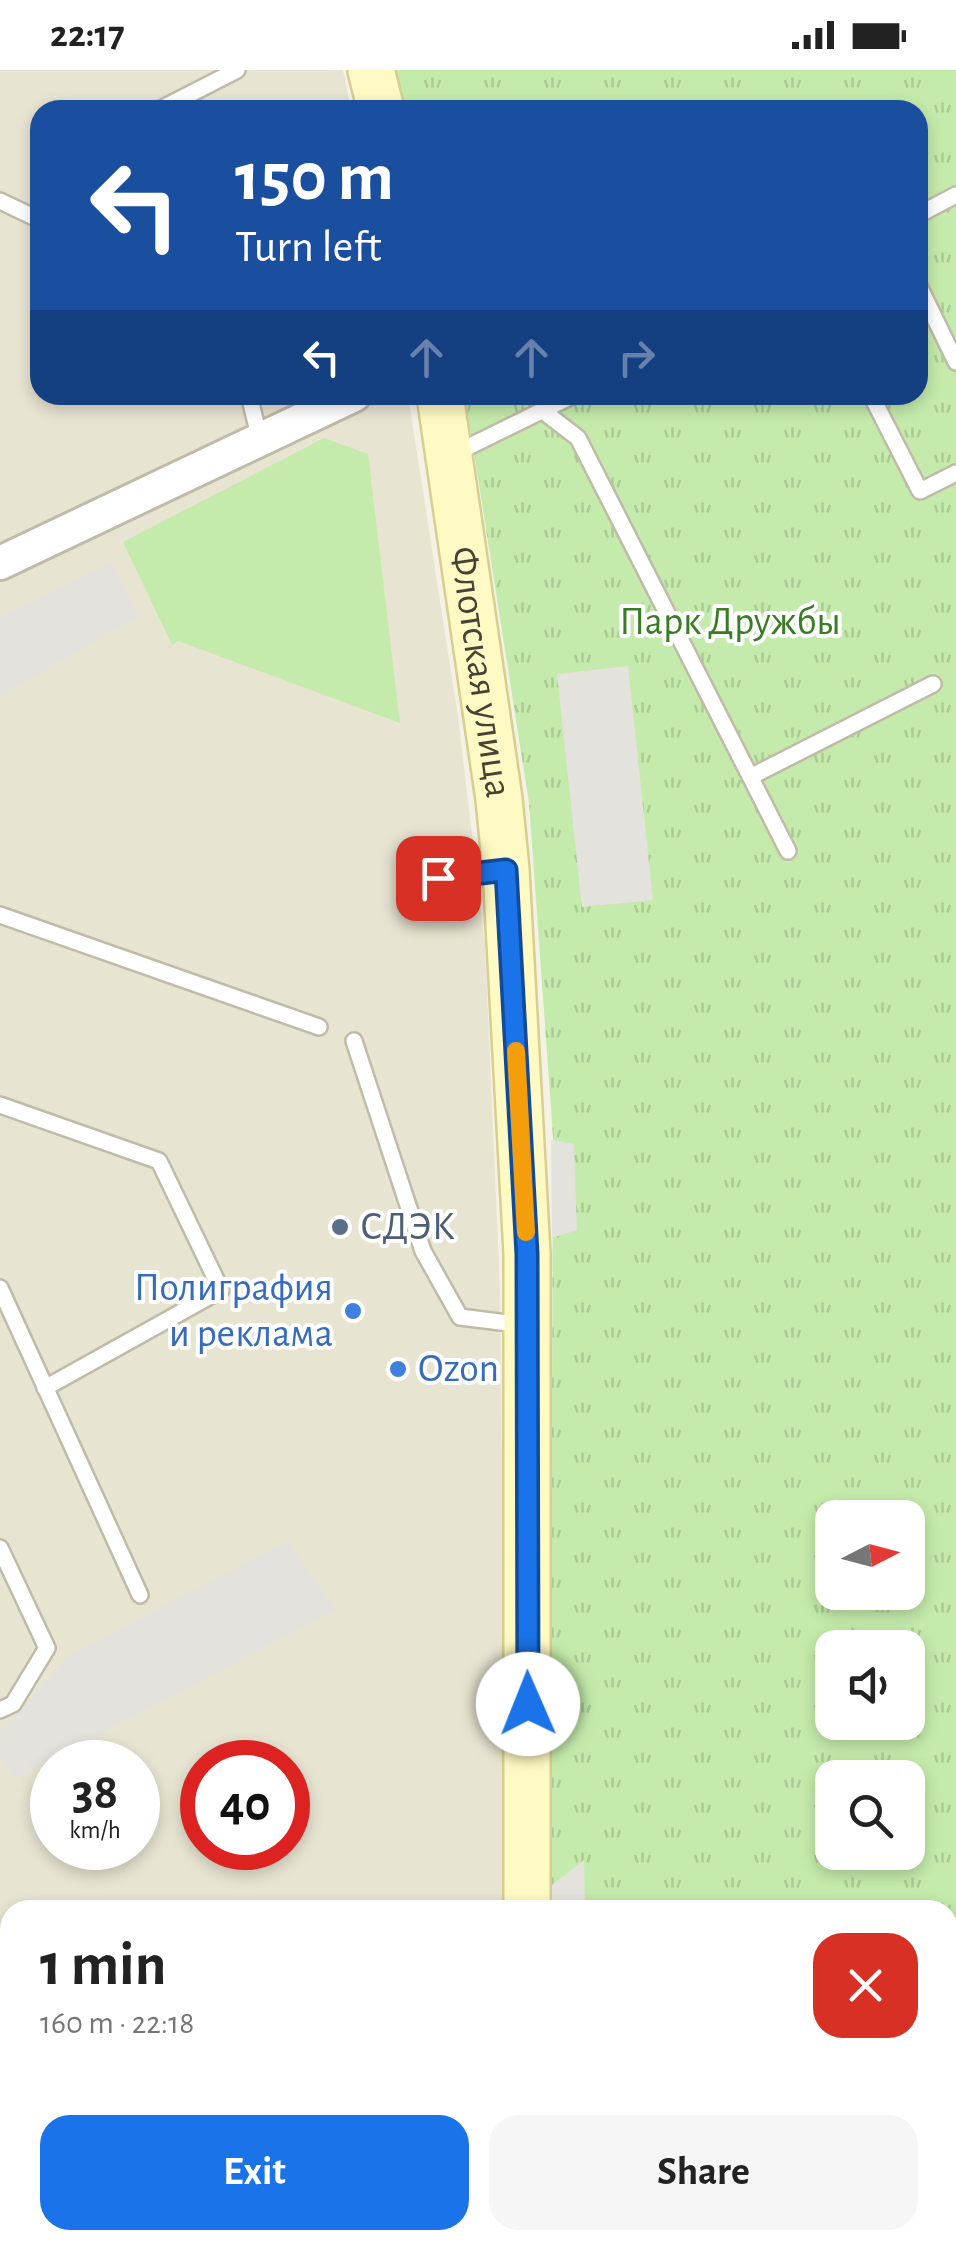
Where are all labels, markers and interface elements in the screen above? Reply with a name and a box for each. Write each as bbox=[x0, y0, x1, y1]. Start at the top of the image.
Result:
text: 22:17 bbox=[50, 16, 125, 54]
icon: left bbox=[70, 140, 200, 270]
text: 150 m bbox=[235, 143, 394, 213]
text: Turn left bbox=[235, 225, 382, 270]
icon: left bbox=[294, 330, 349, 385]
icon: ahead bbox=[399, 330, 454, 385]
icon: ahead bbox=[504, 330, 559, 385]
icon: right bbox=[609, 330, 664, 385]
street label: Флотская улица bbox=[442, 544, 519, 800]
park label: Парк Дружбы bbox=[619, 602, 841, 642]
pin bbox=[396, 836, 481, 921]
icon: arrive bbox=[411, 851, 466, 906]
place label: СДЭК bbox=[360, 1207, 455, 1247]
marker: СДЭК bbox=[329, 1216, 351, 1238]
place label: Полиграфия и реклама bbox=[134, 1268, 333, 1354]
marker: Полиграфия и реклама bbox=[342, 1300, 364, 1322]
place label: Ozon bbox=[418, 1349, 499, 1389]
marker: Ozon bbox=[387, 1358, 409, 1380]
north arrow bbox=[815, 1500, 925, 1610]
map controls bbox=[815, 1500, 925, 1870]
button: sound bbox=[815, 1630, 925, 1740]
position arrow bbox=[476, 1652, 580, 1756]
speed limit sign: 40 bbox=[180, 1740, 310, 1870]
button: search bbox=[815, 1760, 925, 1870]
text: 38 bbox=[72, 1768, 118, 1818]
text: km/h bbox=[69, 1818, 121, 1843]
button: close bbox=[813, 1933, 918, 2038]
text: 1 min bbox=[40, 1936, 166, 1996]
text: 160 m · 22:18 bbox=[40, 2007, 194, 2039]
button: Exit bbox=[40, 2115, 469, 2230]
button: Share bbox=[489, 2115, 918, 2230]

